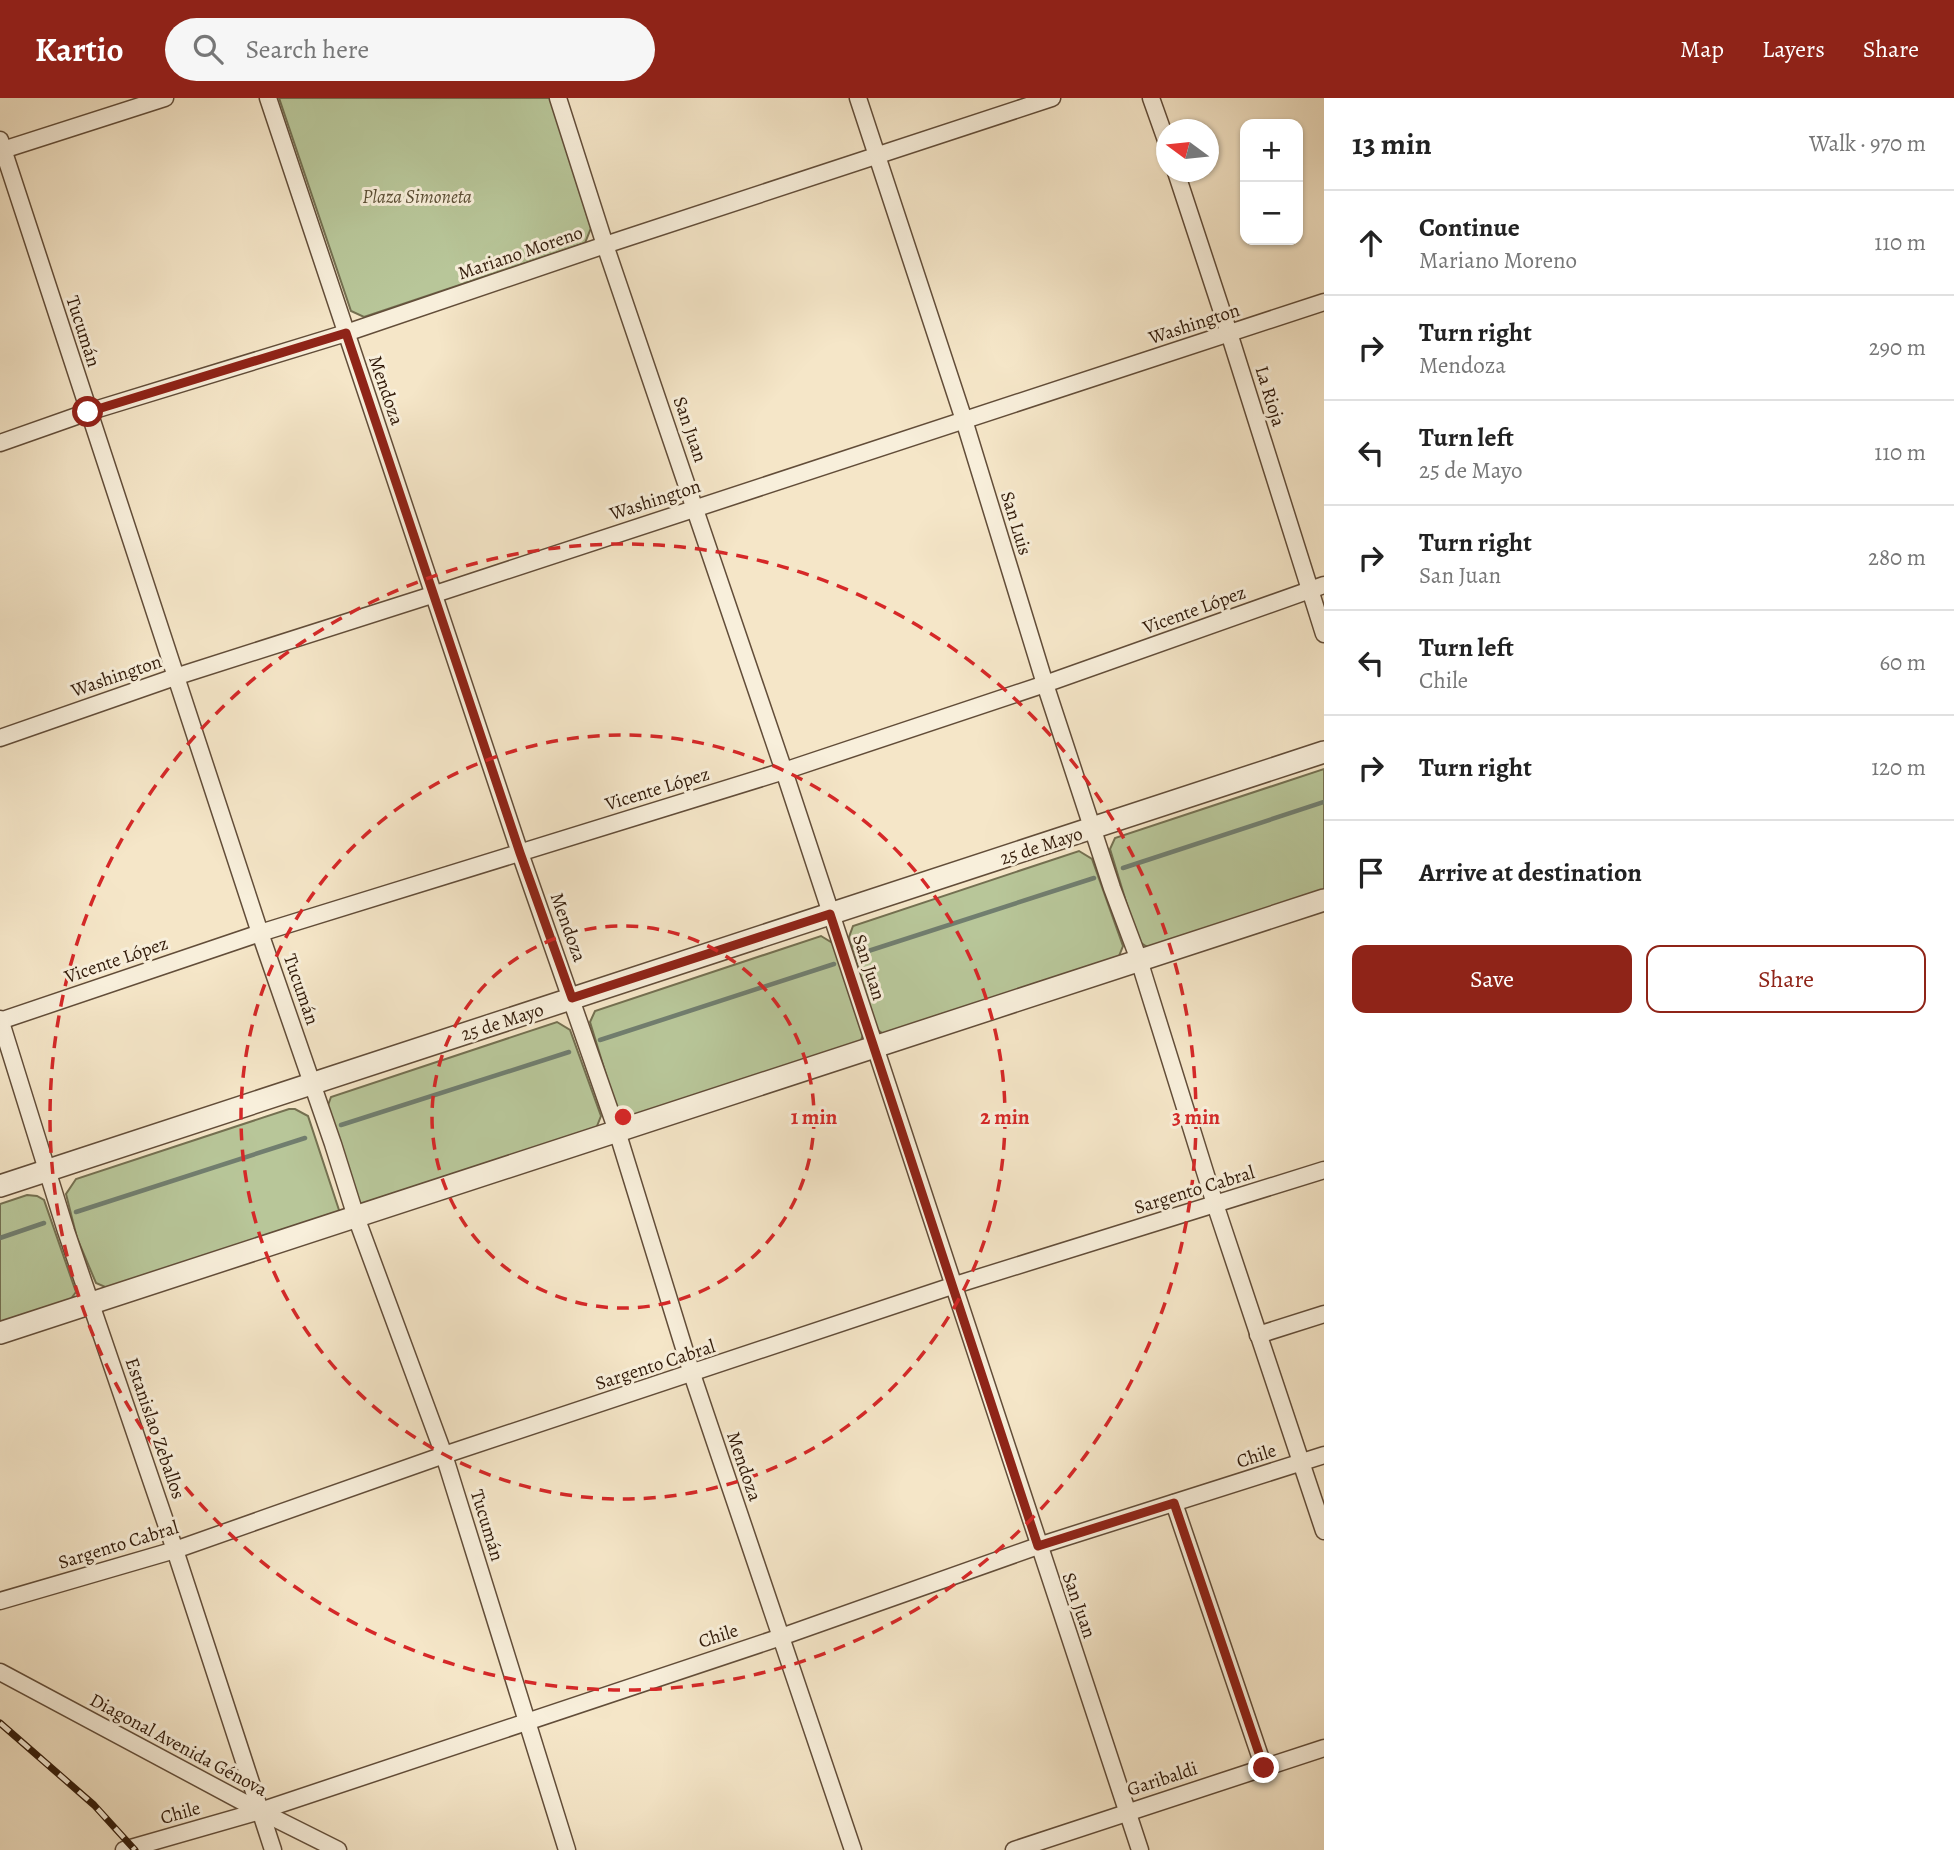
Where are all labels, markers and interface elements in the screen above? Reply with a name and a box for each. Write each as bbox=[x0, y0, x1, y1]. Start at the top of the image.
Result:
search box bbox=[165, 18, 655, 81]
text: Kartio bbox=[35, 27, 123, 72]
icon: search bbox=[189, 30, 227, 68]
text: Search here bbox=[245, 32, 369, 67]
text: Map bbox=[1680, 33, 1724, 65]
text: Layers bbox=[1762, 33, 1825, 65]
text: Share bbox=[1863, 33, 1919, 65]
north arrow bbox=[1156, 119, 1219, 182]
map controls bbox=[1240, 119, 1303, 245]
button: + bbox=[1240, 119, 1303, 182]
text: 13 min bbox=[1352, 124, 1432, 164]
text: Walk · 970 m bbox=[1809, 128, 1926, 159]
button: − bbox=[1240, 182, 1303, 245]
park label: Plaza Simoneta bbox=[362, 184, 472, 210]
text: Continue bbox=[1419, 210, 1520, 245]
street label: Mariano Moreno bbox=[454, 219, 586, 286]
icon: ahead bbox=[1352, 224, 1390, 262]
text: 110 m bbox=[1874, 227, 1926, 258]
text: Mariano Moreno bbox=[1419, 245, 1577, 276]
street label: Tucumán bbox=[59, 292, 107, 370]
street label: Washington bbox=[1145, 297, 1243, 351]
text: Turn right bbox=[1419, 315, 1532, 350]
icon: right bbox=[1352, 329, 1390, 367]
text: 290 m bbox=[1869, 332, 1926, 363]
text: Mendoza bbox=[1419, 350, 1506, 381]
street label: Mendoza bbox=[362, 352, 410, 429]
street label: La Rioja bbox=[1249, 363, 1292, 430]
street label: San Juan bbox=[667, 393, 713, 466]
route start bbox=[72, 396, 103, 427]
text: Turn left bbox=[1419, 420, 1514, 455]
icon: left bbox=[1352, 434, 1390, 472]
text: 110 m bbox=[1874, 437, 1926, 468]
text: 25 de Mayo bbox=[1419, 455, 1522, 486]
street label: Washington bbox=[606, 473, 704, 527]
street label: San Luis bbox=[994, 488, 1038, 558]
text: Turn right bbox=[1419, 525, 1532, 560]
icon: right bbox=[1352, 539, 1390, 577]
text: 280 m bbox=[1868, 542, 1926, 573]
text: San Juan bbox=[1419, 560, 1501, 591]
street label: Vicente López bbox=[1138, 579, 1249, 641]
text: Turn left bbox=[1419, 630, 1514, 665]
icon: left bbox=[1352, 644, 1390, 682]
text: 60 m bbox=[1879, 647, 1926, 678]
street label: Washington bbox=[67, 648, 165, 704]
text: Chile bbox=[1419, 665, 1468, 696]
icon: right bbox=[1352, 749, 1390, 787]
text: Turn right bbox=[1419, 750, 1532, 785]
text: 120 m bbox=[1871, 752, 1926, 783]
street label: Vicente López bbox=[601, 761, 713, 817]
street label: 25 de Mayo bbox=[997, 820, 1086, 872]
icon: arrive bbox=[1352, 854, 1390, 892]
text: Arrive at destination bbox=[1419, 855, 1642, 890]
street label: Mendoza bbox=[544, 889, 593, 966]
street label: Vicente López bbox=[60, 930, 172, 990]
street label: San Juan bbox=[846, 931, 892, 1004]
button: Save bbox=[1352, 945, 1632, 1013]
button: Share bbox=[1646, 945, 1926, 1013]
street label: Tucumán bbox=[277, 950, 325, 1028]
street label: 25 de Mayo bbox=[458, 996, 547, 1048]
text: 1 min bbox=[791, 1103, 838, 1131]
text: 2 min bbox=[980, 1103, 1030, 1131]
text: 3 min bbox=[1172, 1103, 1220, 1131]
centre of rings bbox=[611, 1105, 635, 1129]
street label: Sargento Cabral bbox=[1131, 1159, 1258, 1221]
street label: Sargento Cabral bbox=[592, 1333, 719, 1397]
street label: Estanislao Zeballos bbox=[119, 1354, 191, 1502]
street label: Mendoza bbox=[720, 1428, 768, 1505]
street label: Chile bbox=[1233, 1437, 1280, 1475]
street label: Tucumán bbox=[464, 1486, 510, 1564]
street label: Sargento Cabral bbox=[55, 1514, 182, 1576]
street label: San Juan bbox=[1056, 1569, 1102, 1642]
street label: Chile bbox=[695, 1617, 742, 1655]
street label: Diagonal Avenida Génova bbox=[85, 1687, 272, 1803]
route end bbox=[1248, 1752, 1279, 1783]
street label: Garibaldi bbox=[1124, 1755, 1201, 1803]
street label: Chile bbox=[157, 1795, 203, 1831]

